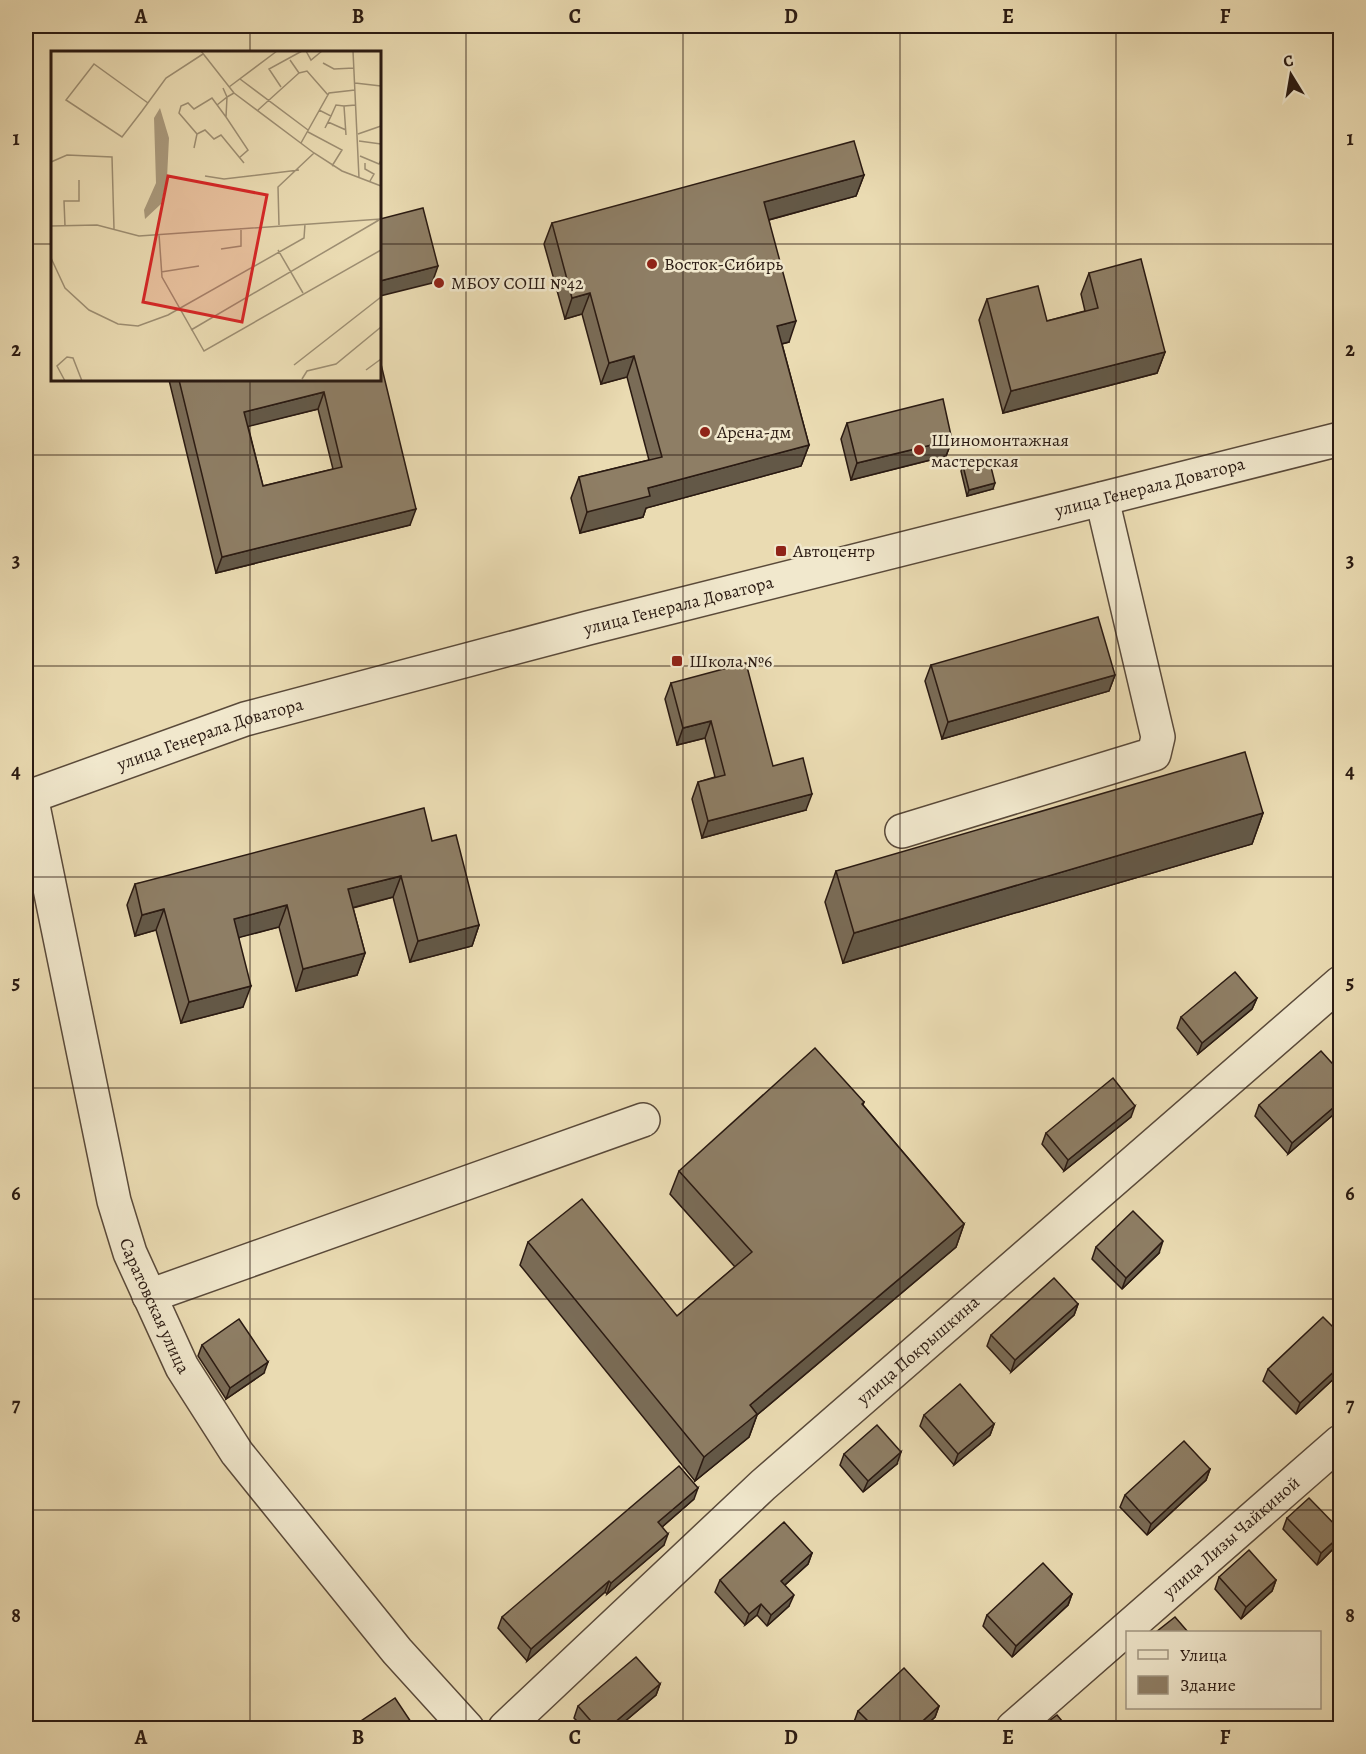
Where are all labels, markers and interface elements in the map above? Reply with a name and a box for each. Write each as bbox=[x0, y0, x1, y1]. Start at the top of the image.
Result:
text: A bbox=[134, 3, 148, 30]
text: B bbox=[352, 3, 364, 30]
text: C bbox=[569, 3, 581, 30]
text: D bbox=[784, 3, 798, 30]
text: E bbox=[1002, 3, 1014, 30]
text: F bbox=[1220, 3, 1231, 30]
north arrow bbox=[1261, 45, 1321, 105]
text: С bbox=[1281, 49, 1295, 73]
inset map bbox=[51, 51, 381, 381]
text: 1 bbox=[12, 125, 20, 152]
text: 1 bbox=[1346, 125, 1354, 152]
place label: Восток-Сибирь bbox=[664, 252, 783, 276]
marker: Восток-Сибирь bbox=[645, 257, 659, 271]
place label: МБОУ СОШ №42 bbox=[451, 271, 584, 295]
marker: МБОУ СОШ №42 bbox=[432, 276, 446, 290]
text: 2 bbox=[11, 336, 21, 363]
text: 2 bbox=[1345, 336, 1355, 363]
place label: Арена-дм bbox=[716, 420, 791, 444]
marker: Арена-дм bbox=[698, 425, 712, 439]
place label: Шиномонтажная мастерская bbox=[931, 428, 1069, 473]
marker: Шиномонтажная мастерская bbox=[912, 443, 926, 457]
street label: улица Генерала Доватора bbox=[1051, 451, 1248, 522]
place label: Автоцентр bbox=[792, 539, 875, 563]
marker: Автоцентр bbox=[774, 544, 788, 558]
text: 3 bbox=[12, 547, 20, 574]
text: 3 bbox=[1346, 547, 1354, 574]
street label: улица Генерала Доватора bbox=[580, 570, 777, 641]
place label: Школа №6 bbox=[689, 649, 772, 673]
marker: Школа №6 bbox=[670, 654, 684, 668]
street label: улица Генерала Доватора bbox=[113, 692, 307, 777]
text: 4 bbox=[11, 758, 21, 785]
text: 4 bbox=[1345, 758, 1355, 785]
text: 5 bbox=[12, 969, 20, 996]
text: 5 bbox=[1346, 969, 1354, 996]
text: 6 bbox=[11, 1180, 21, 1207]
text: 6 bbox=[1345, 1180, 1355, 1207]
street label: Саратовская улица bbox=[114, 1235, 196, 1379]
street label: улица Покрышкина bbox=[851, 1290, 985, 1411]
text: 7 bbox=[12, 1391, 21, 1418]
text: 7 bbox=[1346, 1391, 1355, 1418]
street label: улица Лизы Чайкиной bbox=[1157, 1471, 1305, 1604]
text: 8 bbox=[11, 1602, 21, 1629]
text: 8 bbox=[1345, 1602, 1355, 1629]
legend bbox=[1126, 1631, 1321, 1709]
text: Улица bbox=[1180, 1643, 1228, 1667]
text: Здание bbox=[1180, 1673, 1236, 1697]
text: A bbox=[134, 1724, 148, 1751]
text: B bbox=[352, 1724, 364, 1751]
text: C bbox=[569, 1724, 581, 1751]
text: D bbox=[784, 1724, 798, 1751]
text: E bbox=[1002, 1724, 1014, 1751]
text: F bbox=[1220, 1724, 1231, 1751]

